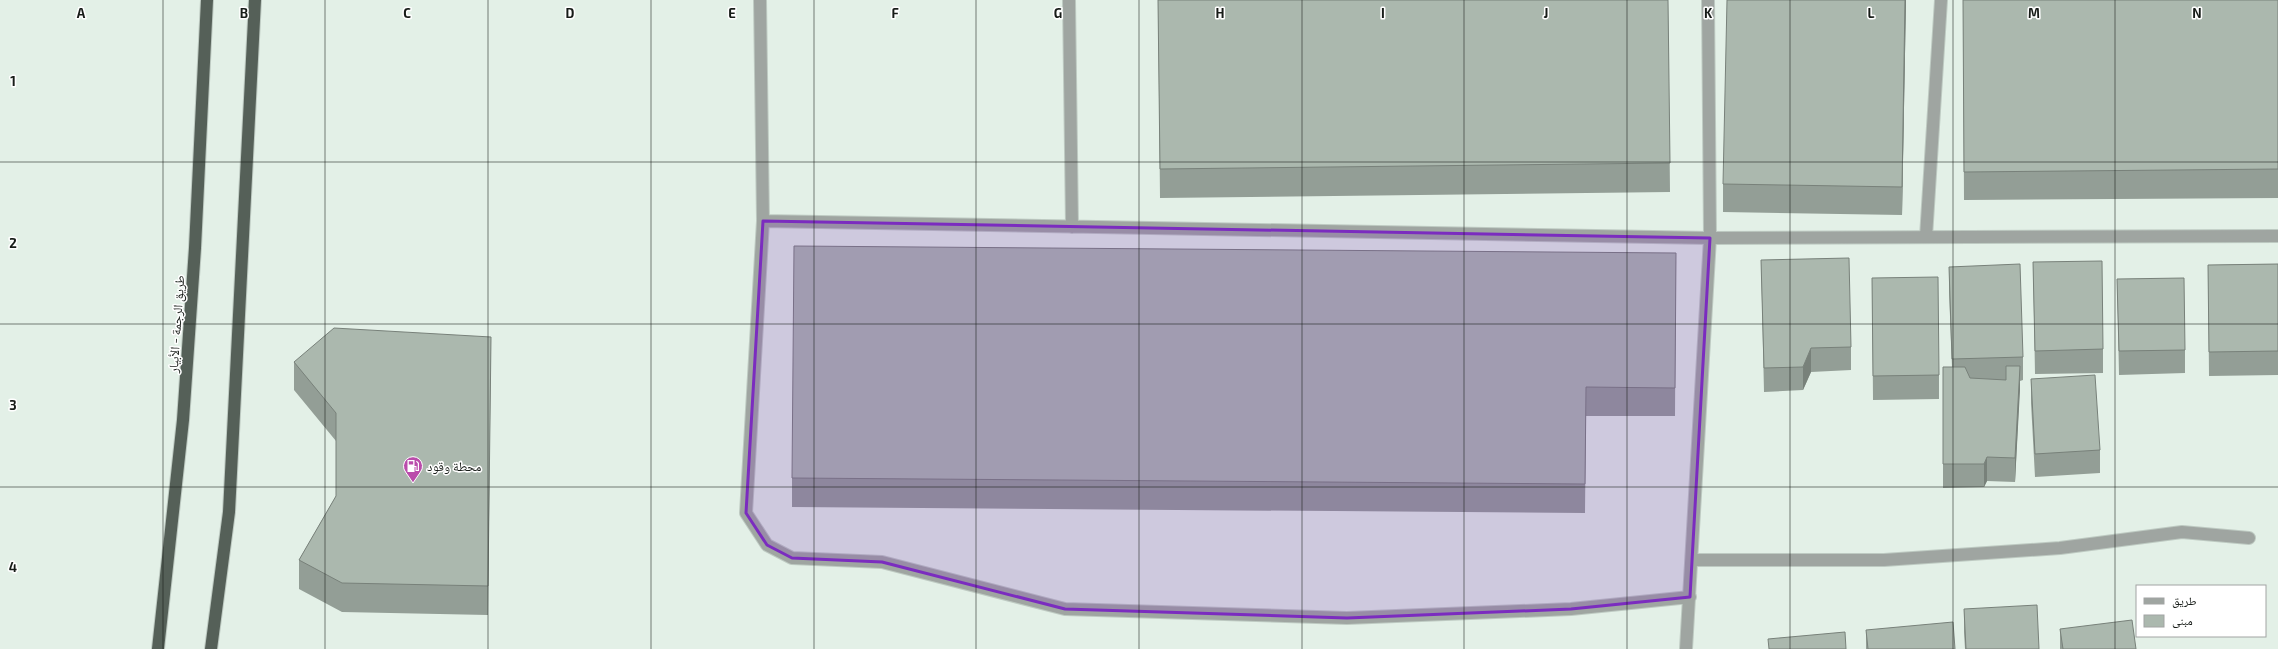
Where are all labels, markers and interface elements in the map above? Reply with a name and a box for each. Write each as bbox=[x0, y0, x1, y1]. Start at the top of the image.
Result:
text: A bbox=[77, 5, 86, 21]
text: B bbox=[240, 5, 248, 21]
text: C bbox=[403, 5, 411, 21]
text: D bbox=[566, 5, 575, 21]
text: E bbox=[728, 5, 736, 21]
text: F bbox=[891, 5, 899, 21]
text: G bbox=[1054, 5, 1062, 21]
text: H bbox=[1216, 5, 1225, 21]
text: I bbox=[1381, 5, 1385, 21]
text: J bbox=[1544, 5, 1548, 21]
text: K bbox=[1704, 5, 1713, 21]
text: L bbox=[1868, 5, 1875, 21]
text: M bbox=[2028, 5, 2040, 21]
text: N bbox=[2192, 5, 2202, 21]
text: 1 bbox=[10, 73, 16, 89]
text: 2 bbox=[9, 235, 17, 251]
street label: طريق الرجمة - الأبيار bbox=[165, 274, 188, 375]
text: 3 bbox=[9, 397, 17, 413]
fuel station icon: محطة وقود bbox=[402, 455, 424, 483]
place label: محطة وقود bbox=[427, 458, 482, 475]
text: 4 bbox=[9, 559, 17, 575]
legend bbox=[2136, 585, 2266, 637]
text: طريق bbox=[2172, 593, 2197, 608]
text: مبنى bbox=[2172, 613, 2193, 628]

